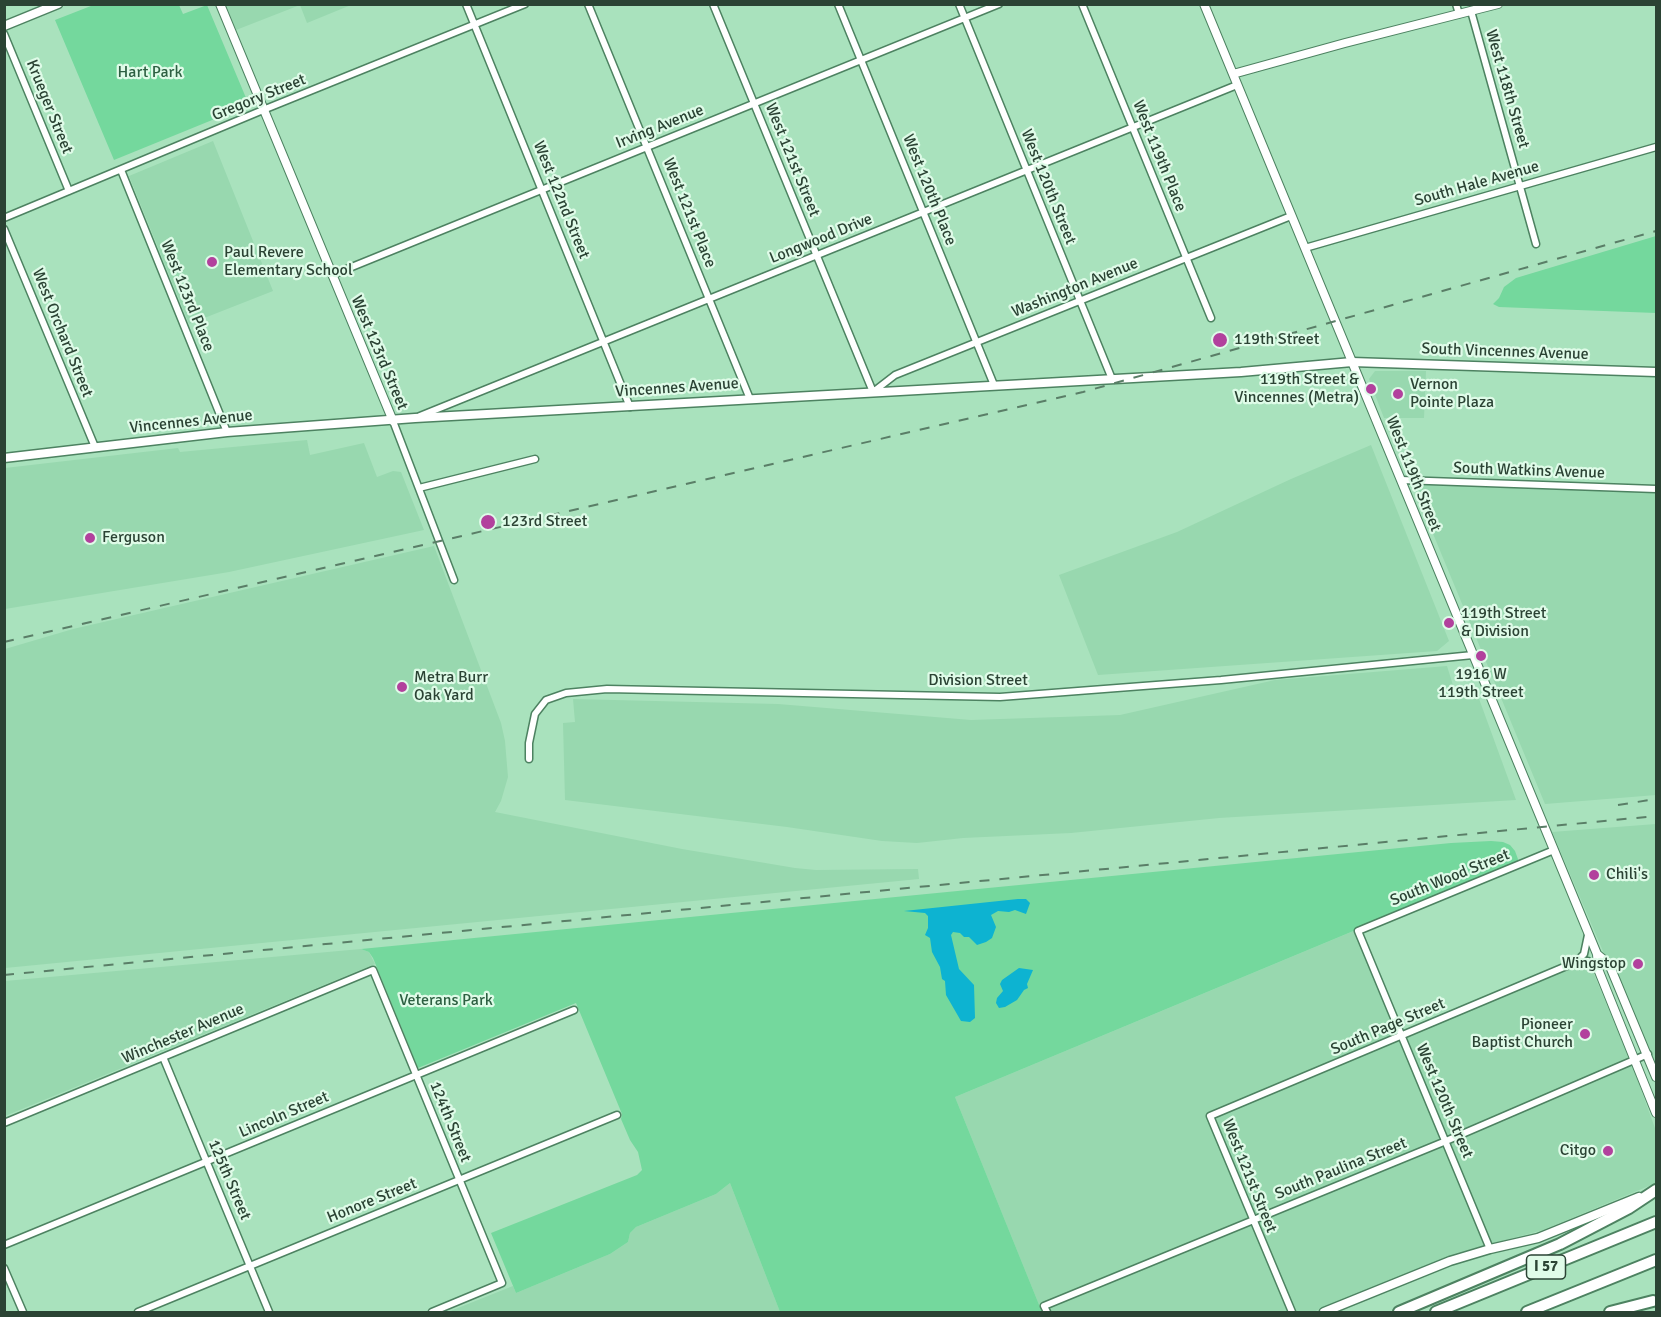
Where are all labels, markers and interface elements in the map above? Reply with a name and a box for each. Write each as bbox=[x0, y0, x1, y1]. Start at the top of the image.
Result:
street label: West 118th Street bbox=[1481, 27, 1533, 151]
street label: Krueger Street bbox=[21, 57, 77, 157]
park label: Hart Park bbox=[118, 63, 182, 83]
street label: Gregory Street bbox=[209, 70, 309, 126]
street label: West 119th Place bbox=[1128, 98, 1190, 214]
street label: West 121st Street bbox=[760, 100, 824, 220]
street label: Irving Avenue bbox=[613, 101, 707, 153]
street label: West 120th Street bbox=[1016, 127, 1080, 247]
street label: West 120th Place bbox=[898, 132, 960, 248]
street label: West 122nd Street bbox=[529, 138, 593, 262]
street label: West 121st Place bbox=[658, 155, 720, 271]
street label: South Hale Avenue bbox=[1412, 157, 1542, 211]
street label: Longwood Drive bbox=[767, 210, 875, 268]
street label: West 123rd Place bbox=[156, 238, 218, 354]
place label: Paul Revere Elementary School bbox=[224, 243, 353, 281]
street label: Washington Avenue bbox=[1009, 254, 1141, 322]
marker: Paul Revere Elementary School bbox=[205, 255, 219, 269]
street label: West Orchard Street bbox=[27, 266, 97, 400]
street label: West 123rd Street bbox=[346, 293, 412, 413]
place label: 119th Street bbox=[1234, 330, 1319, 350]
marker: 119th Street bbox=[1211, 331, 1229, 349]
street label: South Vincennes Avenue bbox=[1421, 339, 1589, 365]
place label: 119th Street & Vincennes (Metra) bbox=[1234, 370, 1359, 408]
street label: Vincennes Avenue bbox=[615, 374, 739, 402]
place label: Vernon Pointe Plaza bbox=[1410, 375, 1494, 413]
marker: 119th Street & Vincennes (Metra) bbox=[1364, 382, 1378, 396]
marker: Vernon Pointe Plaza bbox=[1391, 387, 1405, 401]
street label: Vincennes Avenue bbox=[128, 406, 254, 438]
street label: West 119th Street bbox=[1381, 414, 1445, 534]
street label: South Watkins Avenue bbox=[1453, 459, 1605, 483]
place label: 123rd Street bbox=[502, 512, 587, 532]
marker: 123rd Street bbox=[479, 513, 497, 531]
place label: Ferguson bbox=[102, 528, 165, 548]
marker: Ferguson bbox=[83, 531, 97, 545]
place label: 119th Street & Division bbox=[1461, 604, 1546, 642]
marker: 119th Street & Division bbox=[1442, 616, 1456, 630]
marker: 1916 W 119th Street bbox=[1474, 649, 1488, 663]
place label: 1916 W 119th Street bbox=[1438, 665, 1524, 703]
place label: Metra Burr Oak Yard bbox=[414, 668, 488, 706]
street label: Division Street bbox=[928, 671, 1028, 691]
marker: Metra Burr Oak Yard bbox=[395, 680, 409, 694]
street label: South Wood Street bbox=[1387, 845, 1513, 911]
place label: Chili's bbox=[1606, 865, 1648, 885]
marker: Chili's bbox=[1587, 868, 1601, 882]
place label: Wingstop bbox=[1562, 954, 1626, 974]
marker: Wingstop bbox=[1631, 957, 1645, 971]
park label: Veterans Park bbox=[399, 991, 493, 1011]
street label: South Page Street bbox=[1328, 994, 1448, 1060]
street label: Winchester Avenue bbox=[119, 1000, 247, 1068]
place label: Pioneer Baptist Church bbox=[1472, 1015, 1573, 1053]
marker: Pioneer Baptist Church bbox=[1578, 1027, 1592, 1041]
street label: West 120th Street bbox=[1411, 1041, 1477, 1161]
street label: 124th Street bbox=[425, 1079, 475, 1165]
street label: Lincoln Street bbox=[236, 1088, 332, 1142]
street label: West 121st Street bbox=[1217, 1116, 1281, 1236]
street label: South Paulina Street bbox=[1272, 1134, 1410, 1204]
street label: 125th Street bbox=[203, 1137, 255, 1223]
place label: Citgo bbox=[1560, 1141, 1596, 1161]
marker: Citgo bbox=[1601, 1144, 1615, 1158]
street label: Honore Street bbox=[324, 1174, 420, 1228]
road number: I 57 bbox=[1526, 1255, 1566, 1279]

